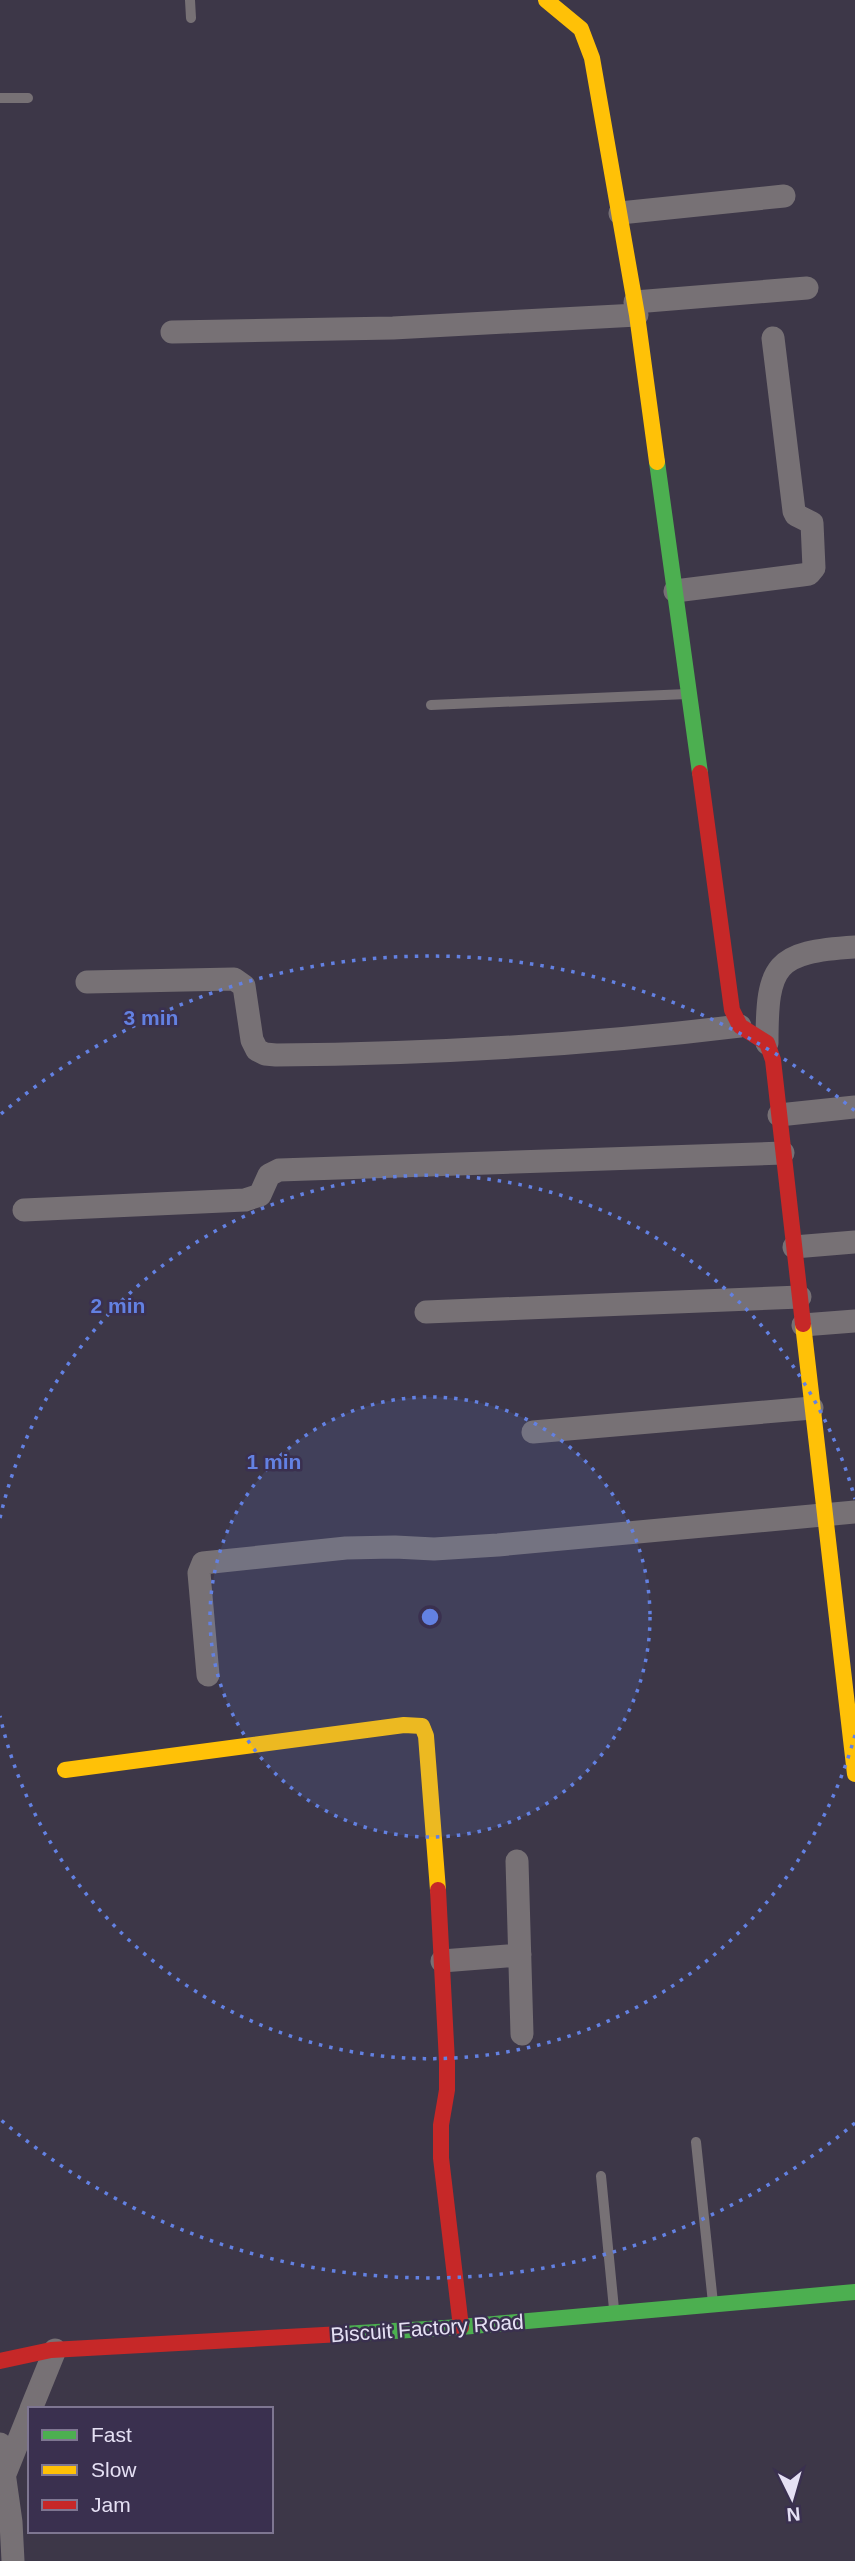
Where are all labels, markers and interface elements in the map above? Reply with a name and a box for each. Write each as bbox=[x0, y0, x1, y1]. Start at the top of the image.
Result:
text: 3 min bbox=[124, 1006, 178, 1029]
text: 2 min bbox=[91, 1294, 145, 1317]
text: 1 min bbox=[247, 1450, 301, 1473]
centre of rings bbox=[418, 1605, 442, 1629]
street label: Biscuit Factory Road bbox=[330, 2310, 524, 2346]
legend bbox=[28, 2407, 273, 2533]
text: Fast bbox=[91, 2423, 132, 2446]
text: Slow bbox=[91, 2458, 137, 2481]
north arrow bbox=[757, 2463, 827, 2533]
text: Jam bbox=[91, 2493, 131, 2516]
text: N bbox=[786, 2503, 801, 2525]

